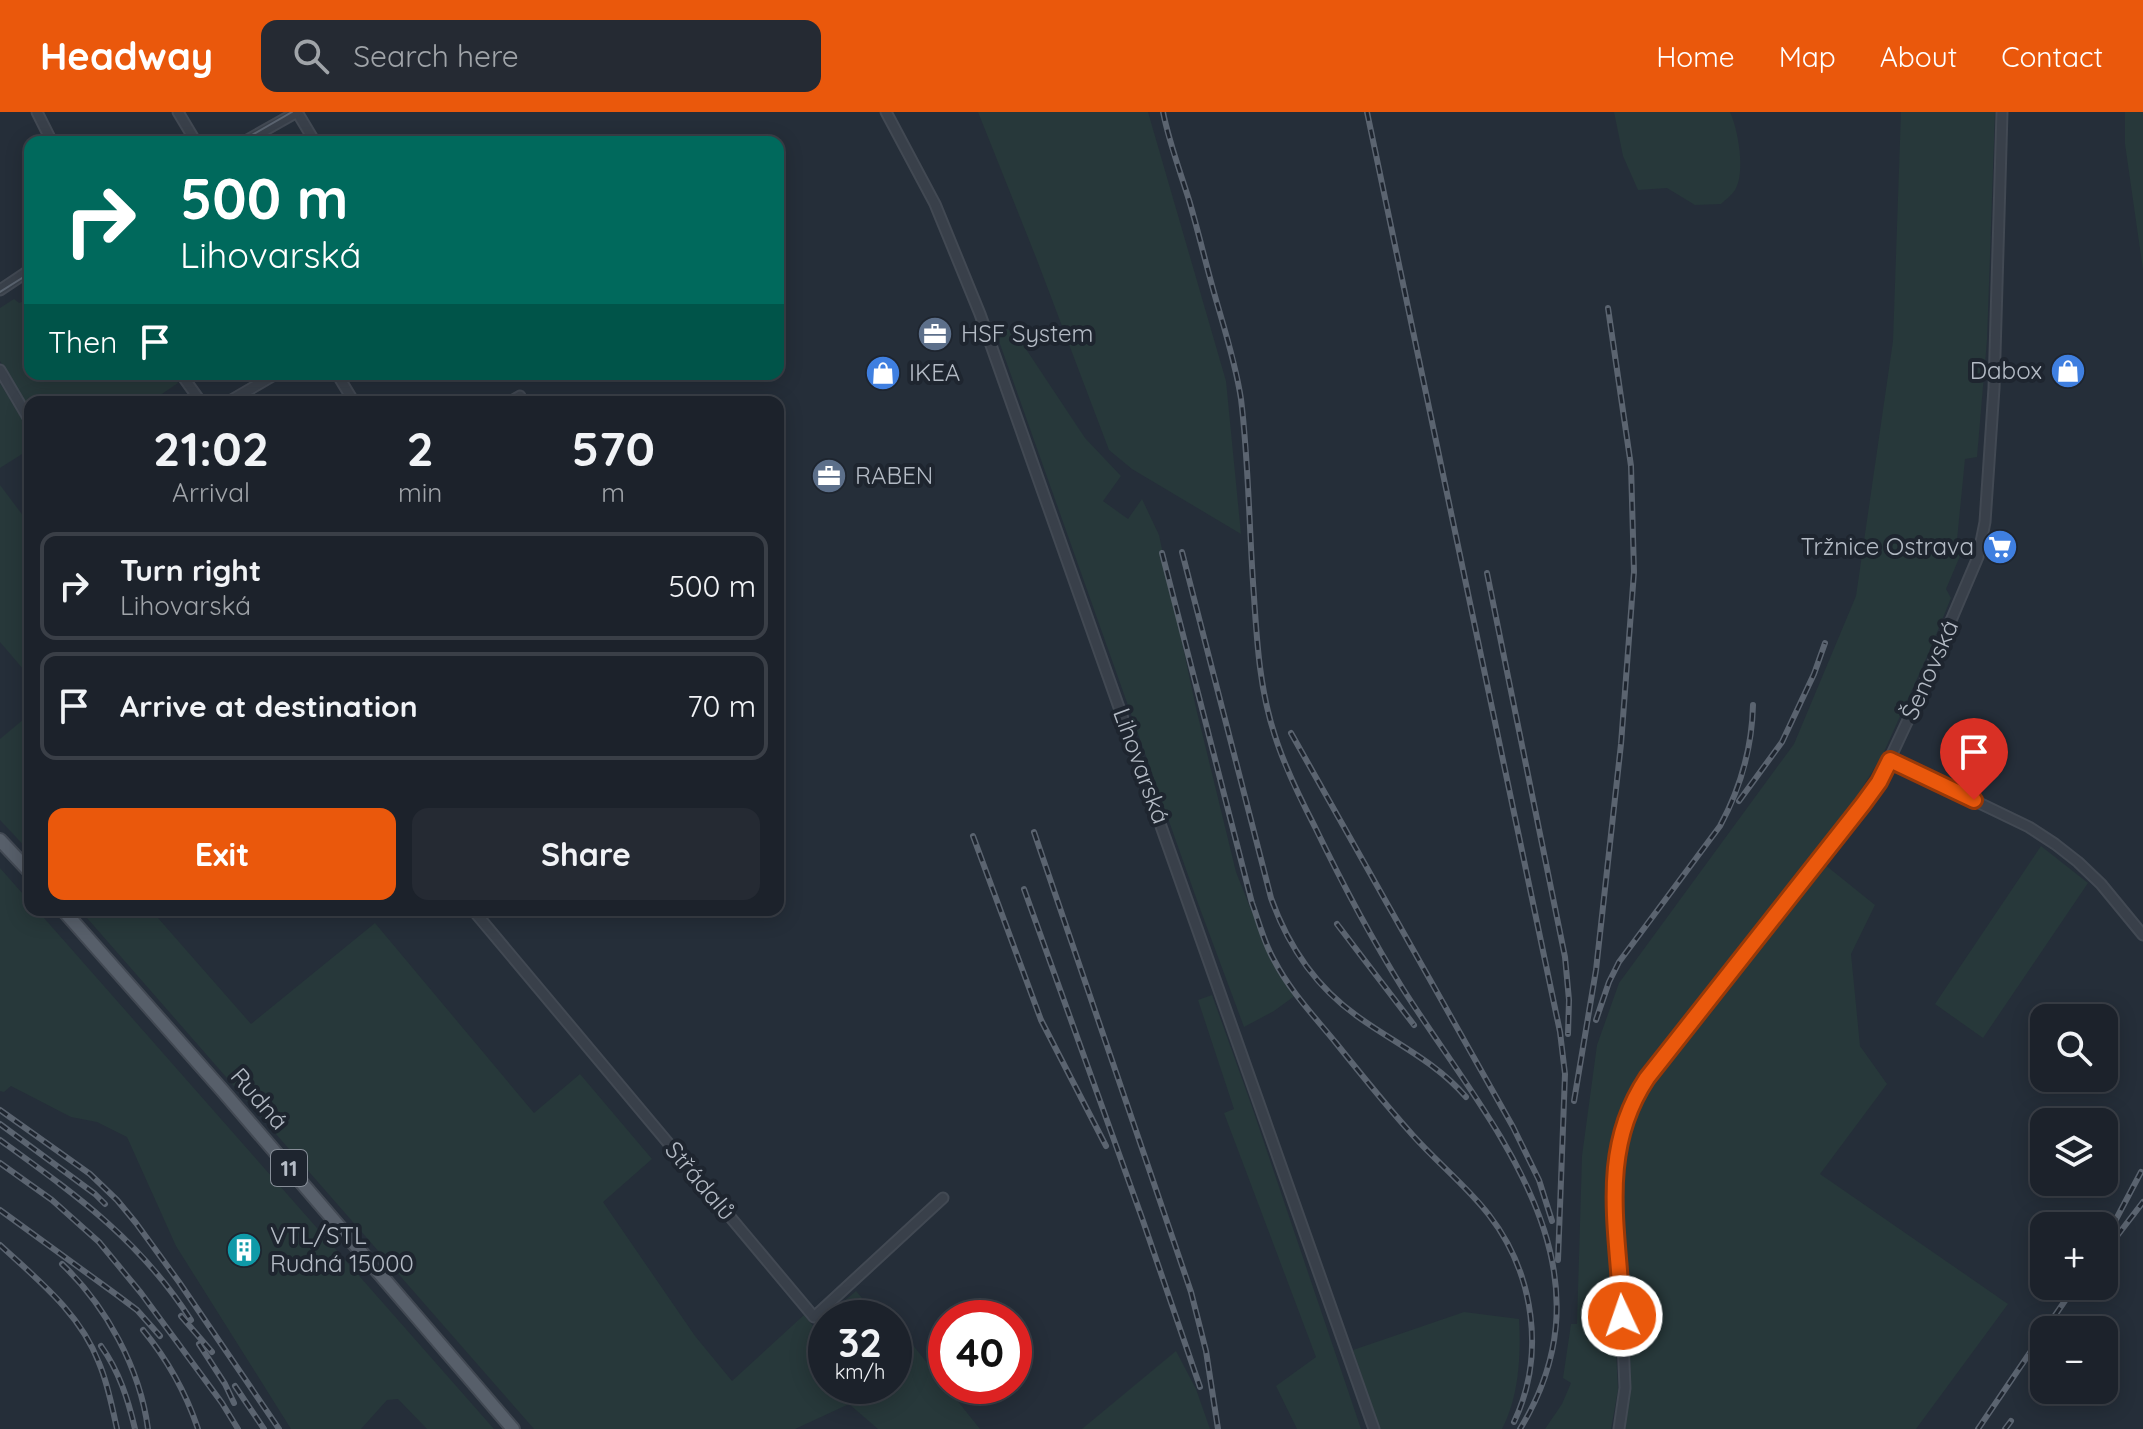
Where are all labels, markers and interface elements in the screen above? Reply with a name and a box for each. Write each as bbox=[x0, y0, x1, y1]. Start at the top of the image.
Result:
search box bbox=[261, 20, 821, 92]
text: Headway bbox=[40, 32, 213, 80]
icon: search bbox=[289, 34, 333, 78]
text: Search here bbox=[353, 37, 519, 75]
text: Home bbox=[1656, 39, 1735, 74]
text: Map bbox=[1779, 39, 1836, 74]
text: About bbox=[1880, 39, 1957, 74]
text: Contact bbox=[2001, 39, 2103, 74]
text: 500 m bbox=[180, 163, 348, 233]
icon: right bbox=[48, 168, 152, 272]
text: Lihovarská bbox=[180, 232, 361, 277]
office icon: HSF System bbox=[916, 315, 954, 353]
place label: HSF System bbox=[961, 318, 1094, 348]
icon: arrive bbox=[133, 320, 177, 364]
text: Then bbox=[48, 323, 117, 361]
shop icon: Dabox bbox=[2049, 352, 2087, 390]
shop icon: IKEA bbox=[864, 354, 902, 392]
place label: Dabox bbox=[1970, 355, 2042, 385]
place label: IKEA bbox=[909, 357, 960, 387]
text: 21:02 bbox=[153, 418, 269, 478]
text: 2 bbox=[407, 418, 434, 478]
text: 570 bbox=[571, 418, 655, 478]
office icon: RABEN bbox=[810, 457, 848, 495]
place label: RABEN bbox=[855, 460, 933, 490]
text: Arrival bbox=[172, 476, 250, 509]
text: min bbox=[398, 476, 442, 509]
text: m bbox=[601, 476, 625, 509]
supermarket icon: Tržnice Ostrava bbox=[1981, 528, 2019, 566]
place label: Tržnice Ostrava bbox=[1800, 531, 1974, 561]
text: Turn right bbox=[120, 551, 261, 589]
icon: right bbox=[52, 564, 96, 608]
text: 500 m bbox=[668, 567, 756, 605]
text: Lihovarská bbox=[120, 589, 251, 622]
street label: Šenovská bbox=[1894, 615, 1964, 724]
icon: arrive bbox=[52, 684, 96, 728]
text: Arrive at destination bbox=[120, 687, 418, 725]
text: 70 m bbox=[687, 687, 756, 725]
street label: Lihovarská bbox=[1107, 704, 1177, 828]
pin bbox=[1940, 718, 2008, 800]
icon: arrive bbox=[1952, 730, 1996, 774]
button: Exit bbox=[48, 808, 396, 900]
button: Share bbox=[412, 808, 760, 900]
map controls bbox=[2030, 1004, 2118, 1404]
button: search bbox=[2030, 1004, 2118, 1092]
street label: Rudná bbox=[225, 1061, 295, 1136]
button: layers bbox=[2030, 1108, 2118, 1196]
street label: Střádalů bbox=[659, 1135, 742, 1226]
road number: 11 bbox=[271, 1150, 307, 1186]
button: + bbox=[2030, 1212, 2118, 1300]
place label: VTL/STL Rudná 15000 bbox=[270, 1220, 414, 1278]
building icon: VTL/STL Rudná 15000 bbox=[225, 1231, 263, 1269]
position arrow bbox=[1580, 1274, 1664, 1358]
speed limit sign: 40 bbox=[928, 1300, 1032, 1404]
button: − bbox=[2030, 1316, 2118, 1404]
text: 32 bbox=[838, 1317, 882, 1367]
text: km/h bbox=[835, 1359, 885, 1384]

